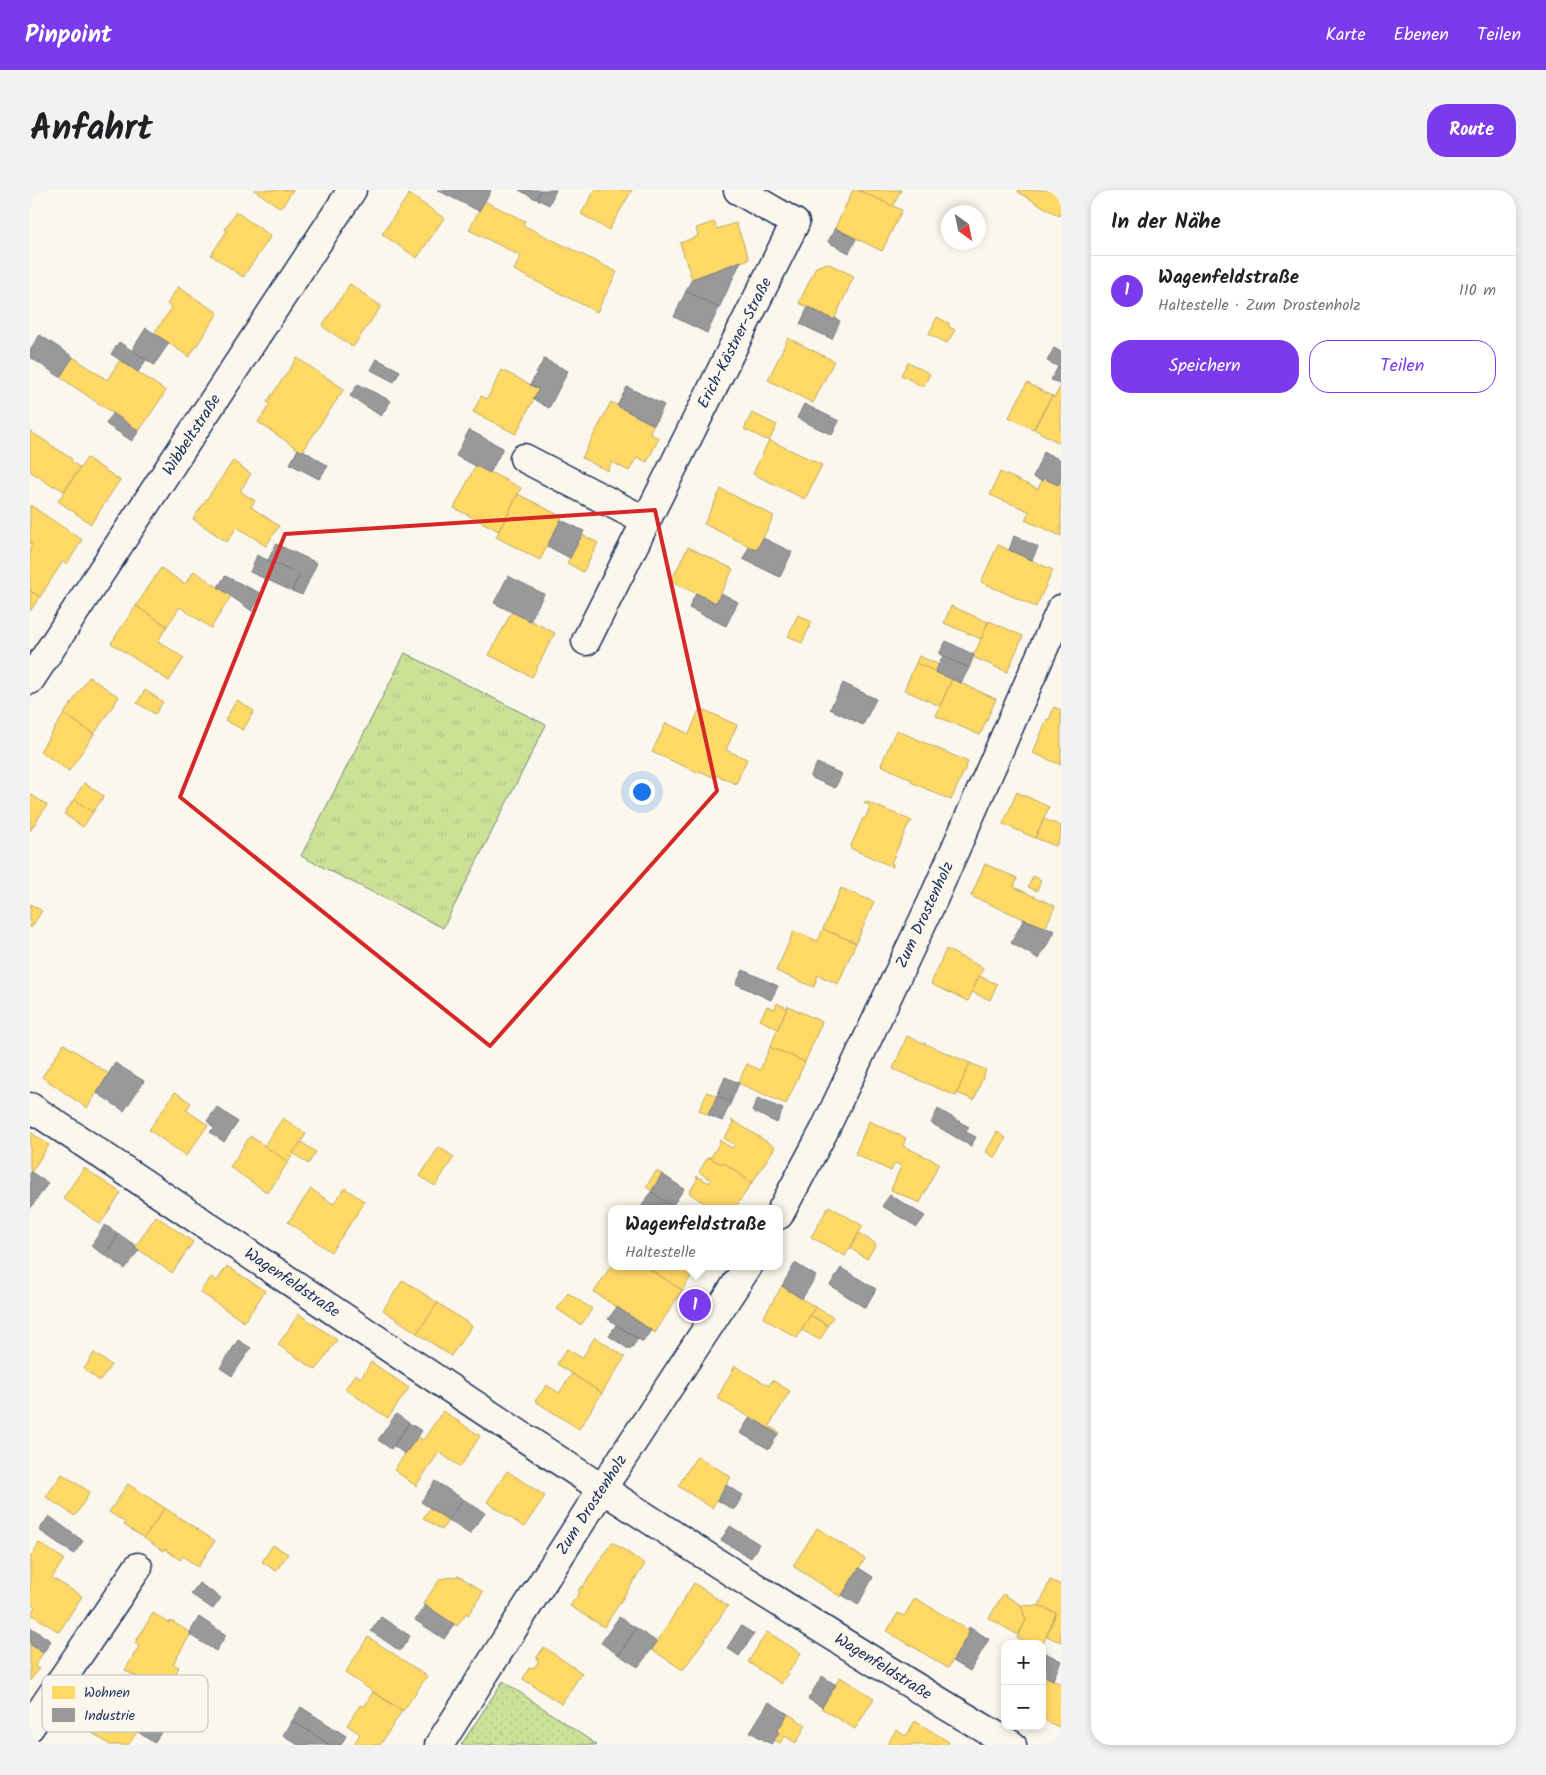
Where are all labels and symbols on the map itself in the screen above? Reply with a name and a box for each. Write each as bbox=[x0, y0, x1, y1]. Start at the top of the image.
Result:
north arrow bbox=[941, 205, 986, 250]
street label: Erich-Kästner-Straße bbox=[691, 273, 779, 413]
street label: Wibbeltstraße bbox=[156, 389, 228, 481]
your location bbox=[629, 779, 655, 805]
street label: Zum Drostenholz bbox=[889, 858, 961, 972]
street label: Wagenfeldstraße bbox=[239, 1242, 345, 1324]
pin: 1 bbox=[679, 1286, 711, 1324]
street label: Zum Drostenholz bbox=[550, 1450, 634, 1560]
street label: Wagenfeldstraße bbox=[829, 1627, 937, 1707]
legend bbox=[42, 1675, 208, 1732]
text: Wohnen bbox=[84, 1682, 130, 1704]
text: Industrie bbox=[84, 1705, 136, 1727]

